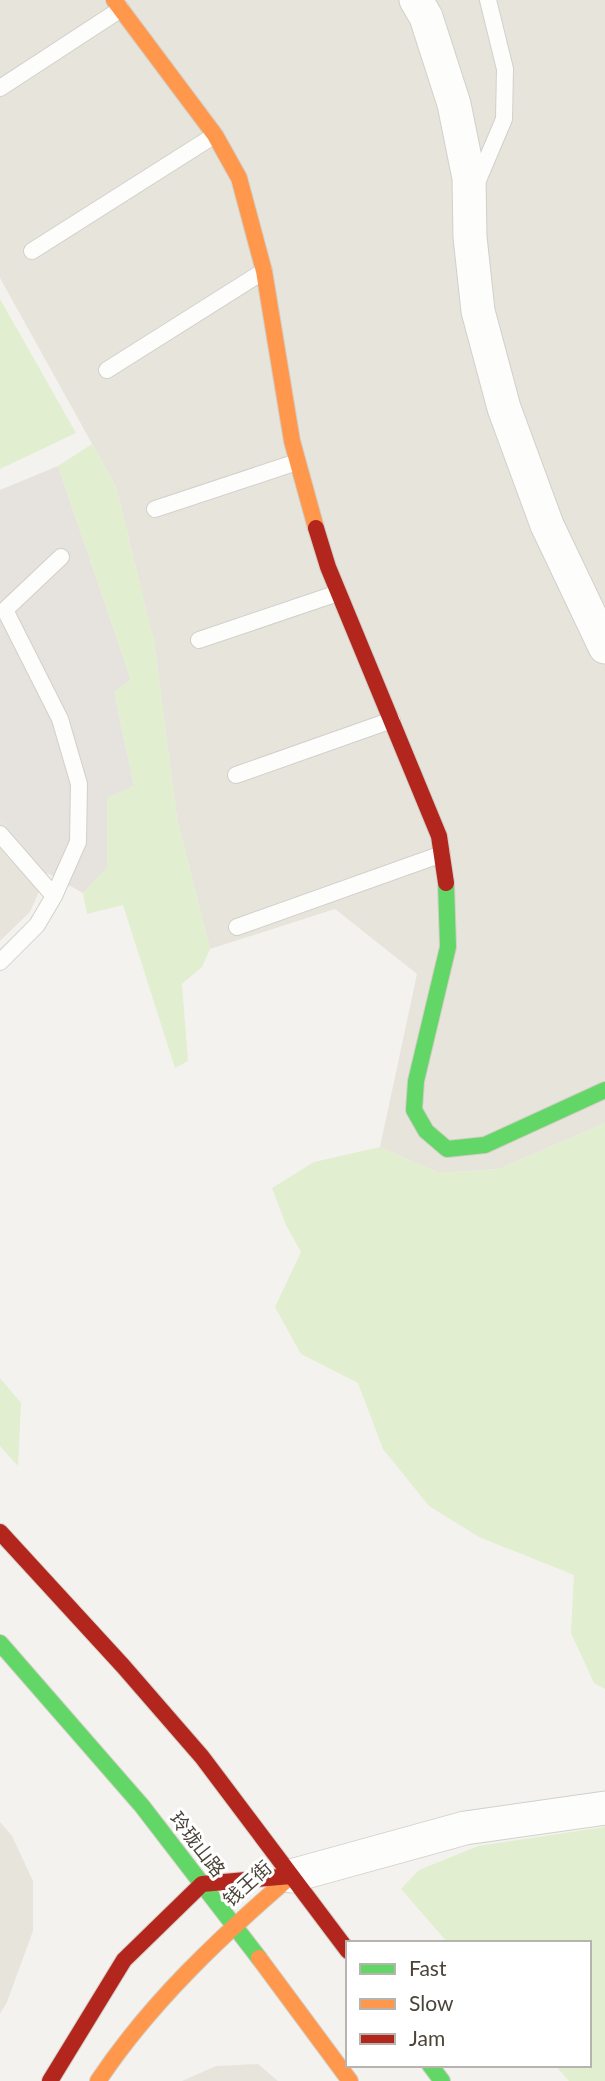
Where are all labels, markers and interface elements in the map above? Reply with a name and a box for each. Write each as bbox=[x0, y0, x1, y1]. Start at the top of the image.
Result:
street label: 玲珑山路 bbox=[166, 1807, 230, 1881]
street label: 钱王街 bbox=[218, 1855, 276, 1911]
legend bbox=[346, 1941, 591, 2067]
text: Fast bbox=[409, 1955, 447, 1980]
text: Slow bbox=[409, 1990, 454, 2015]
text: Jam bbox=[409, 2025, 445, 2050]

